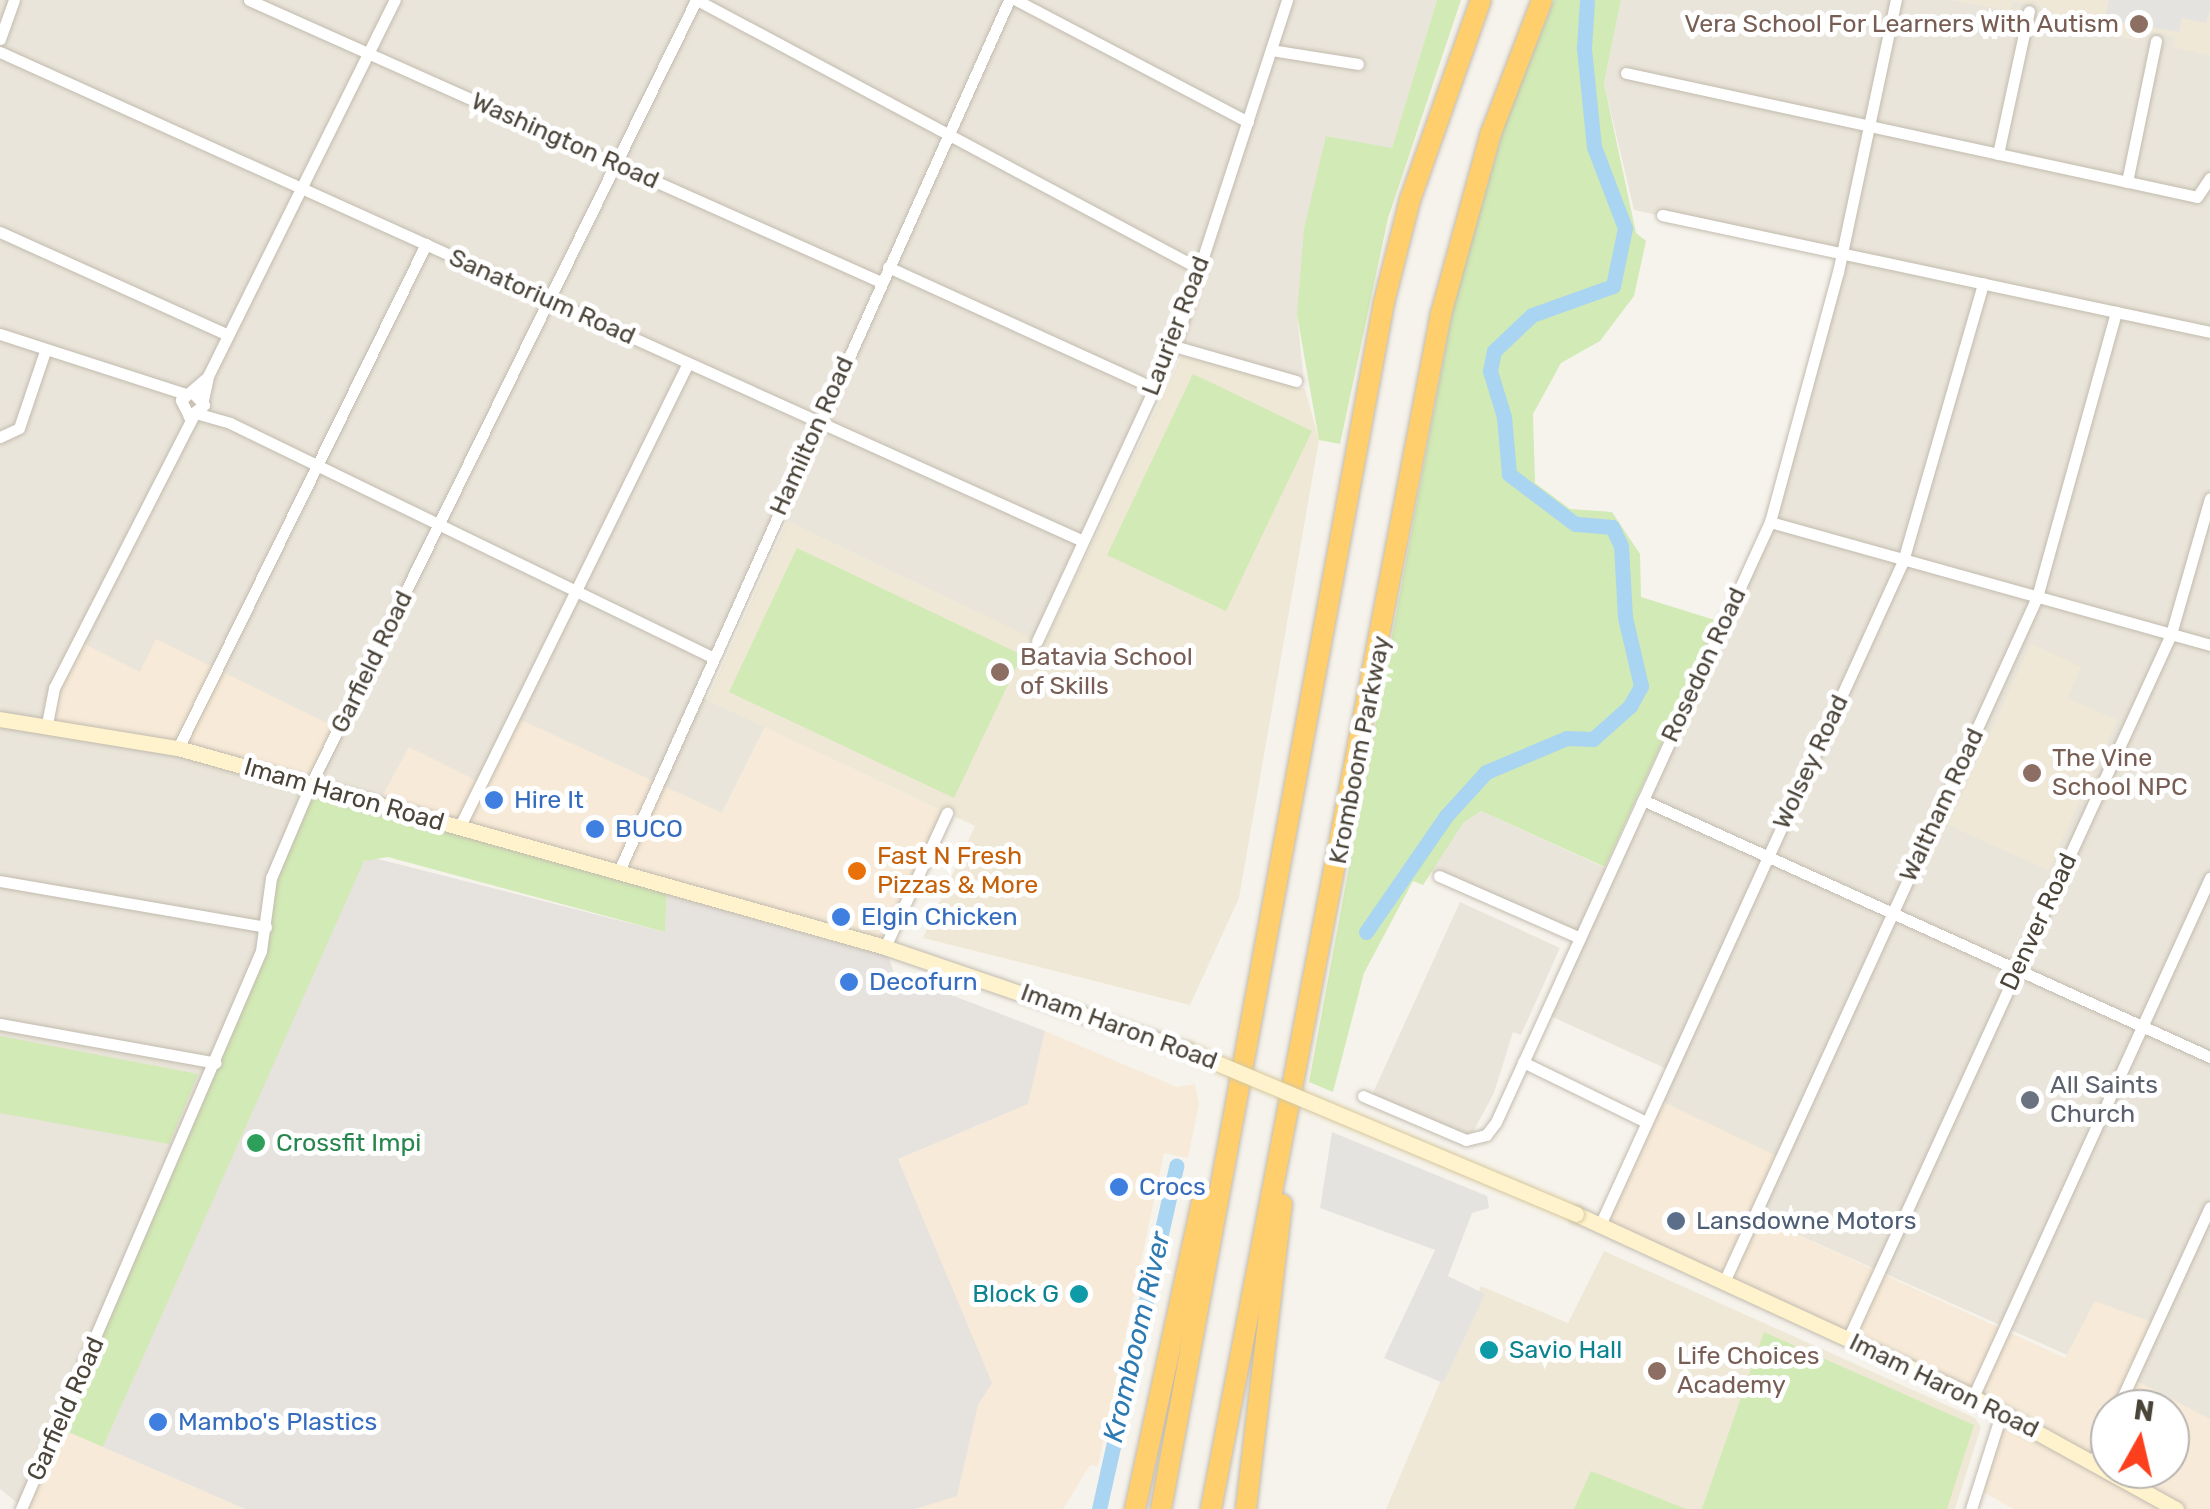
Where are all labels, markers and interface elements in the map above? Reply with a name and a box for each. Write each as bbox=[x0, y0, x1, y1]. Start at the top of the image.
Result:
place label: Vera School For Learners With Autism bbox=[1683, 9, 2119, 39]
marker: Vera School For Learners With Autism bbox=[2128, 13, 2150, 35]
street label: Washington Road bbox=[467, 86, 663, 196]
street label: Sanatorium Road bbox=[444, 243, 640, 351]
street label: Laurier Road bbox=[1136, 252, 1216, 400]
street label: Hamilton Road bbox=[764, 352, 860, 520]
street label: Rosedon Road bbox=[1655, 583, 1753, 747]
street label: Garfield Road bbox=[325, 586, 419, 738]
street label: Kromboom Parkway bbox=[1323, 633, 1397, 867]
place label: Batavia School of Skills bbox=[1020, 643, 1193, 702]
marker: Batavia School of Skills bbox=[989, 661, 1011, 683]
street label: Wolsey Road bbox=[1767, 690, 1855, 834]
street label: Waltham Road bbox=[1893, 724, 1991, 886]
place label: The Vine School NPC bbox=[2052, 744, 2188, 803]
street label: Imam Haron Road bbox=[240, 752, 448, 838]
marker: The Vine School NPC bbox=[2021, 762, 2043, 784]
place label: Hire It bbox=[514, 785, 584, 815]
marker: Hire It bbox=[483, 789, 505, 811]
place label: BUCO bbox=[615, 814, 683, 844]
marker: BUCO bbox=[584, 818, 606, 840]
place label: Fast N Fresh Pizzas & More bbox=[877, 842, 1038, 901]
street label: Denver Road bbox=[1994, 848, 2084, 996]
marker: Fast N Fresh Pizzas & More bbox=[846, 860, 868, 882]
place label: Elgin Chicken bbox=[861, 902, 1018, 932]
marker: Elgin Chicken bbox=[830, 906, 852, 928]
place label: Decofurn bbox=[869, 967, 978, 997]
marker: Decofurn bbox=[838, 971, 860, 993]
street label: Imam Haron Road bbox=[1017, 978, 1221, 1076]
place label: All Saints Church bbox=[2050, 1071, 2158, 1130]
marker: All Saints Church bbox=[2019, 1089, 2041, 1111]
place label: Crossfit Impi bbox=[276, 1128, 421, 1158]
marker: Crossfit Impi bbox=[245, 1132, 267, 1154]
place label: Crocs bbox=[1139, 1172, 1206, 1202]
marker: Crocs bbox=[1108, 1176, 1130, 1198]
place label: Lansdowne Motors bbox=[1696, 1206, 1916, 1236]
marker: Lansdowne Motors bbox=[1665, 1210, 1687, 1232]
water label: Kromboom River bbox=[1096, 1228, 1178, 1446]
place label: Block G bbox=[972, 1279, 1059, 1309]
marker: Block G bbox=[1068, 1283, 1090, 1305]
street label: Imam Haron Road bbox=[1844, 1327, 2044, 1445]
street label: Garfield Road bbox=[21, 1332, 111, 1486]
place label: Savio Hall bbox=[1509, 1335, 1622, 1365]
marker: Savio Hall bbox=[1478, 1339, 1500, 1361]
place label: Life Choices Academy bbox=[1677, 1342, 1819, 1401]
marker: Life Choices Academy bbox=[1646, 1360, 1668, 1382]
north arrow bbox=[2090, 1389, 2190, 1489]
text: N bbox=[2132, 1393, 2156, 1429]
place label: Mambo's Plastics bbox=[178, 1407, 377, 1437]
marker: Mambo's Plastics bbox=[147, 1411, 169, 1433]

